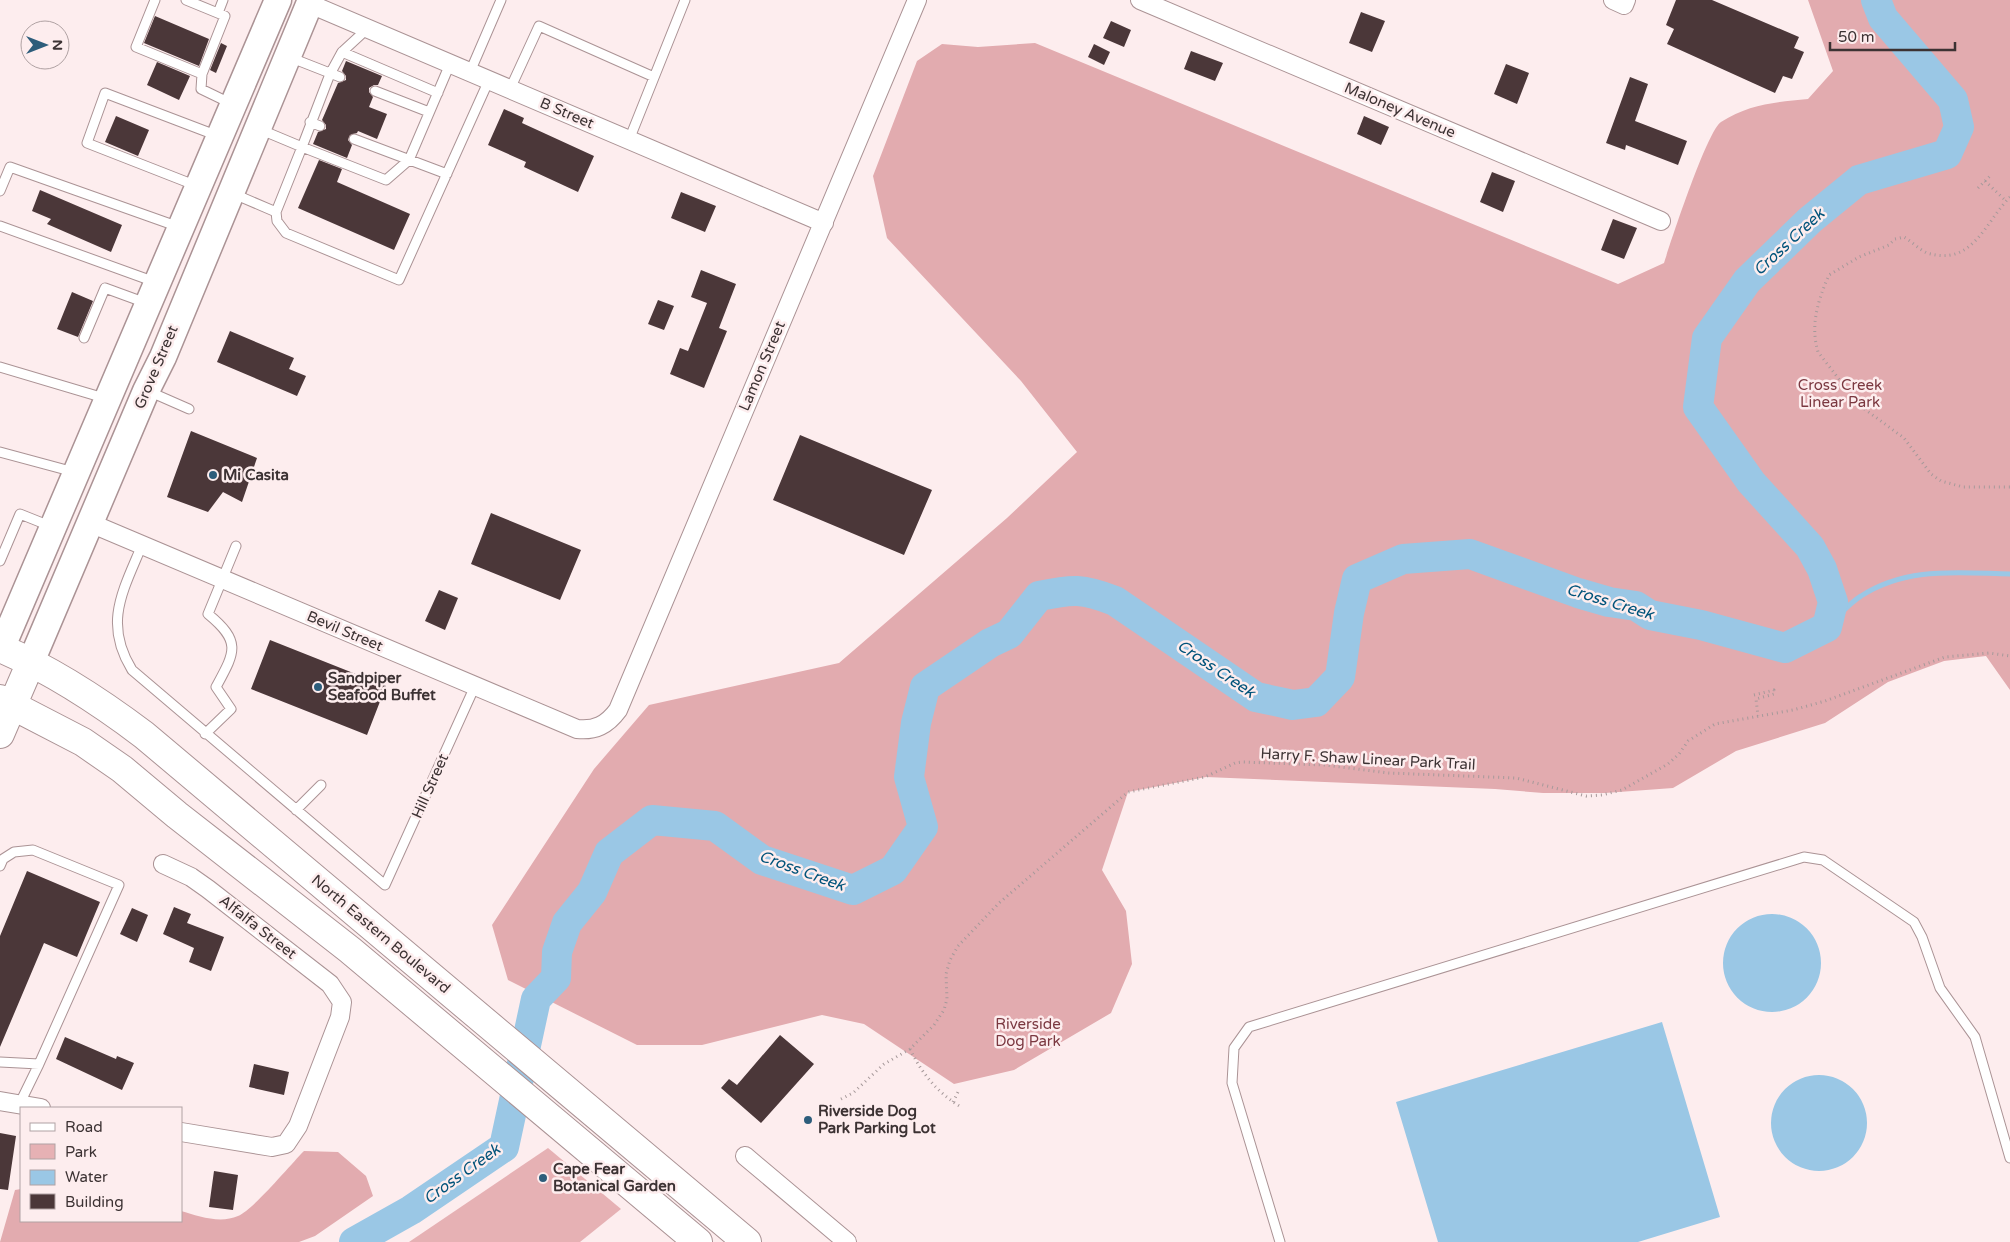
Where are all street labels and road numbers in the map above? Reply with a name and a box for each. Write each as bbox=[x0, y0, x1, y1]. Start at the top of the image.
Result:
street label: Maloney Avenue bbox=[1342, 78, 1458, 142]
street label: B Street bbox=[537, 94, 597, 133]
street label: Lamon Street bbox=[735, 318, 789, 414]
street label: Grove Street bbox=[130, 322, 182, 411]
street label: Bevil Street bbox=[304, 607, 386, 655]
street label: Harry F. Shaw Linear Park Trail bbox=[1260, 744, 1476, 774]
street label: Hill Street bbox=[408, 751, 452, 821]
street label: North Eastern Boulevard bbox=[308, 871, 454, 997]
street label: Alfalfa Street bbox=[216, 891, 300, 963]

